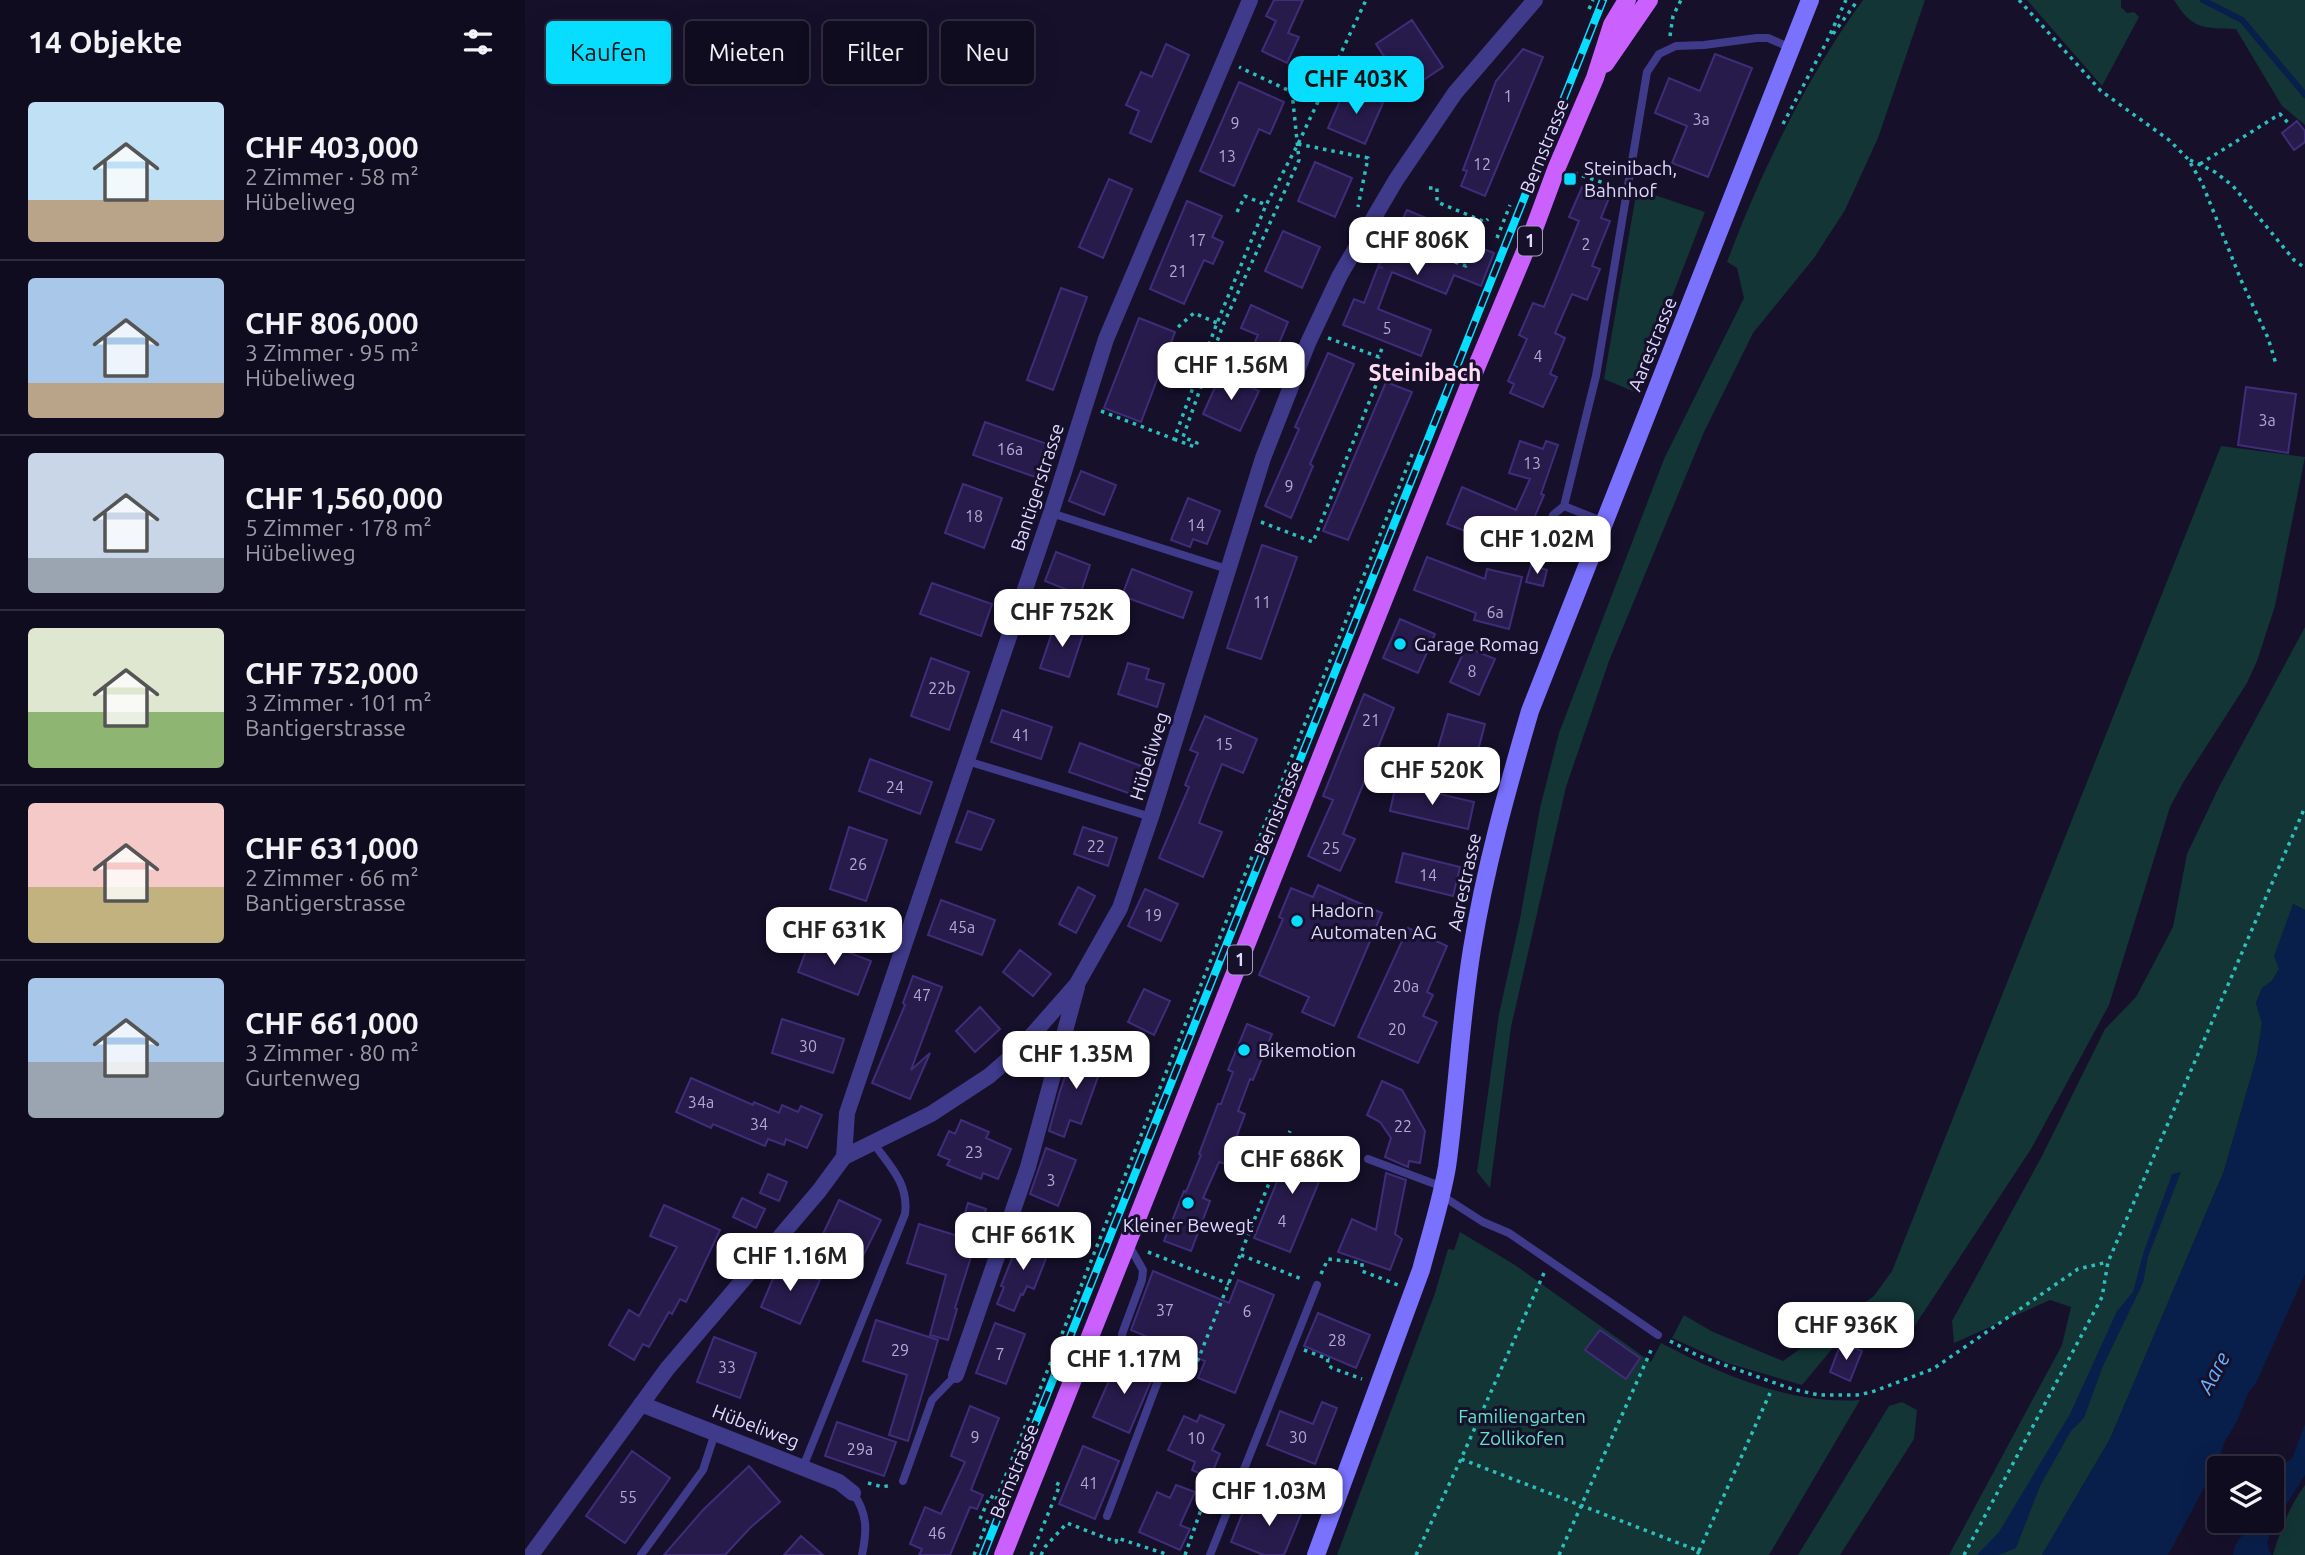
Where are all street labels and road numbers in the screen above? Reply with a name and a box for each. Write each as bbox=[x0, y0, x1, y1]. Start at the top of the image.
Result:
street label: Bernstrasse bbox=[1515, 95, 1573, 197]
road number: 1 bbox=[1518, 227, 1542, 256]
street label: Aarestrasse bbox=[1623, 294, 1681, 394]
street label: Bantigerstrasse bbox=[1006, 420, 1068, 554]
street label: Hübeliweg bbox=[1125, 709, 1173, 803]
street label: Bernstrasse bbox=[1249, 757, 1307, 859]
street label: Aarestrasse bbox=[1443, 831, 1485, 933]
road number: 1 bbox=[1228, 945, 1252, 974]
street label: Hübeliweg bbox=[709, 1399, 803, 1453]
street label: Bernstrasse bbox=[985, 1420, 1043, 1522]

